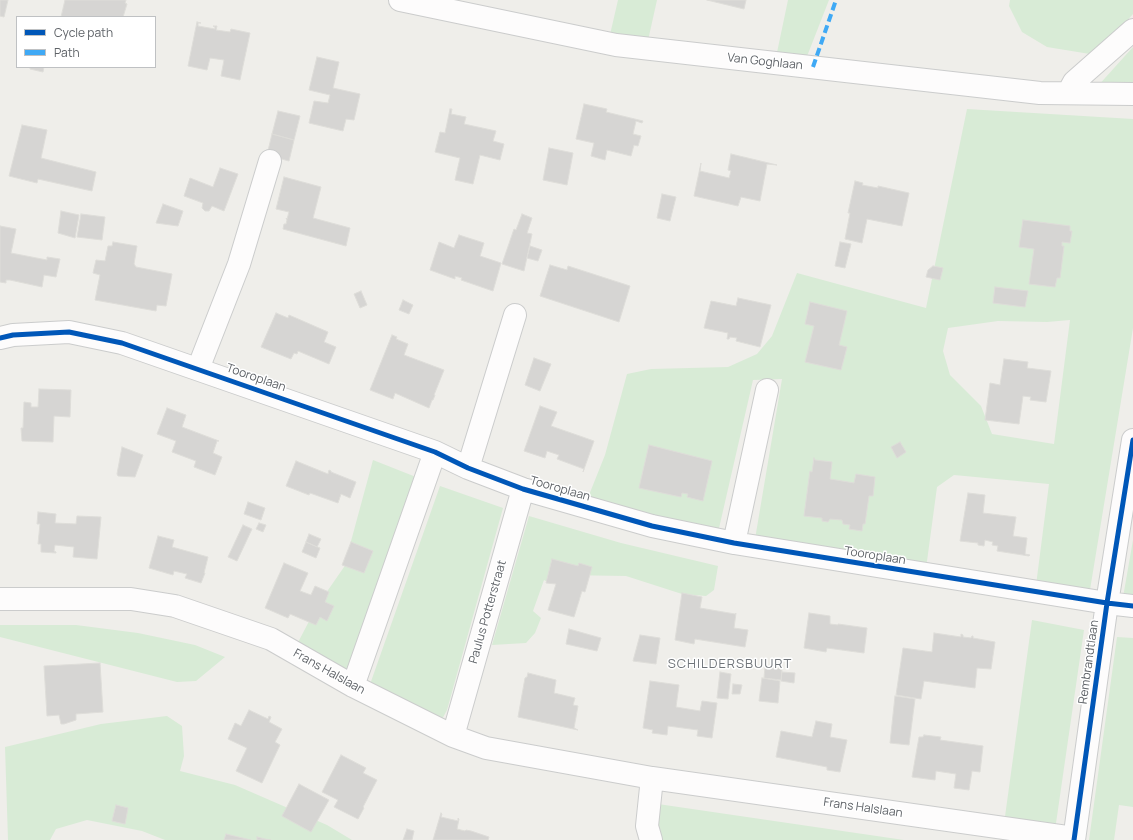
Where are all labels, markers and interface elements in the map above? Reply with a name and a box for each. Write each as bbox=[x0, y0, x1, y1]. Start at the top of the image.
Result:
legend bbox=[16, 16, 156, 68]
text: Cycle path bbox=[54, 24, 113, 41]
text: Path bbox=[54, 44, 80, 61]
street label: Van Goghlaan bbox=[726, 51, 804, 73]
street label: Tooroplaan bbox=[224, 361, 288, 395]
street label: Tooroplaan bbox=[528, 474, 592, 504]
street label: Tooroplaan bbox=[843, 544, 907, 568]
street label: Paulus Potterstraat bbox=[466, 559, 510, 665]
street label: Rembrandtlaan bbox=[1076, 619, 1102, 705]
street label: Frans Halslaan bbox=[291, 646, 367, 698]
district label: SCHILDERSBUURT bbox=[668, 656, 792, 672]
street label: Frans Halslaan bbox=[822, 795, 904, 821]

